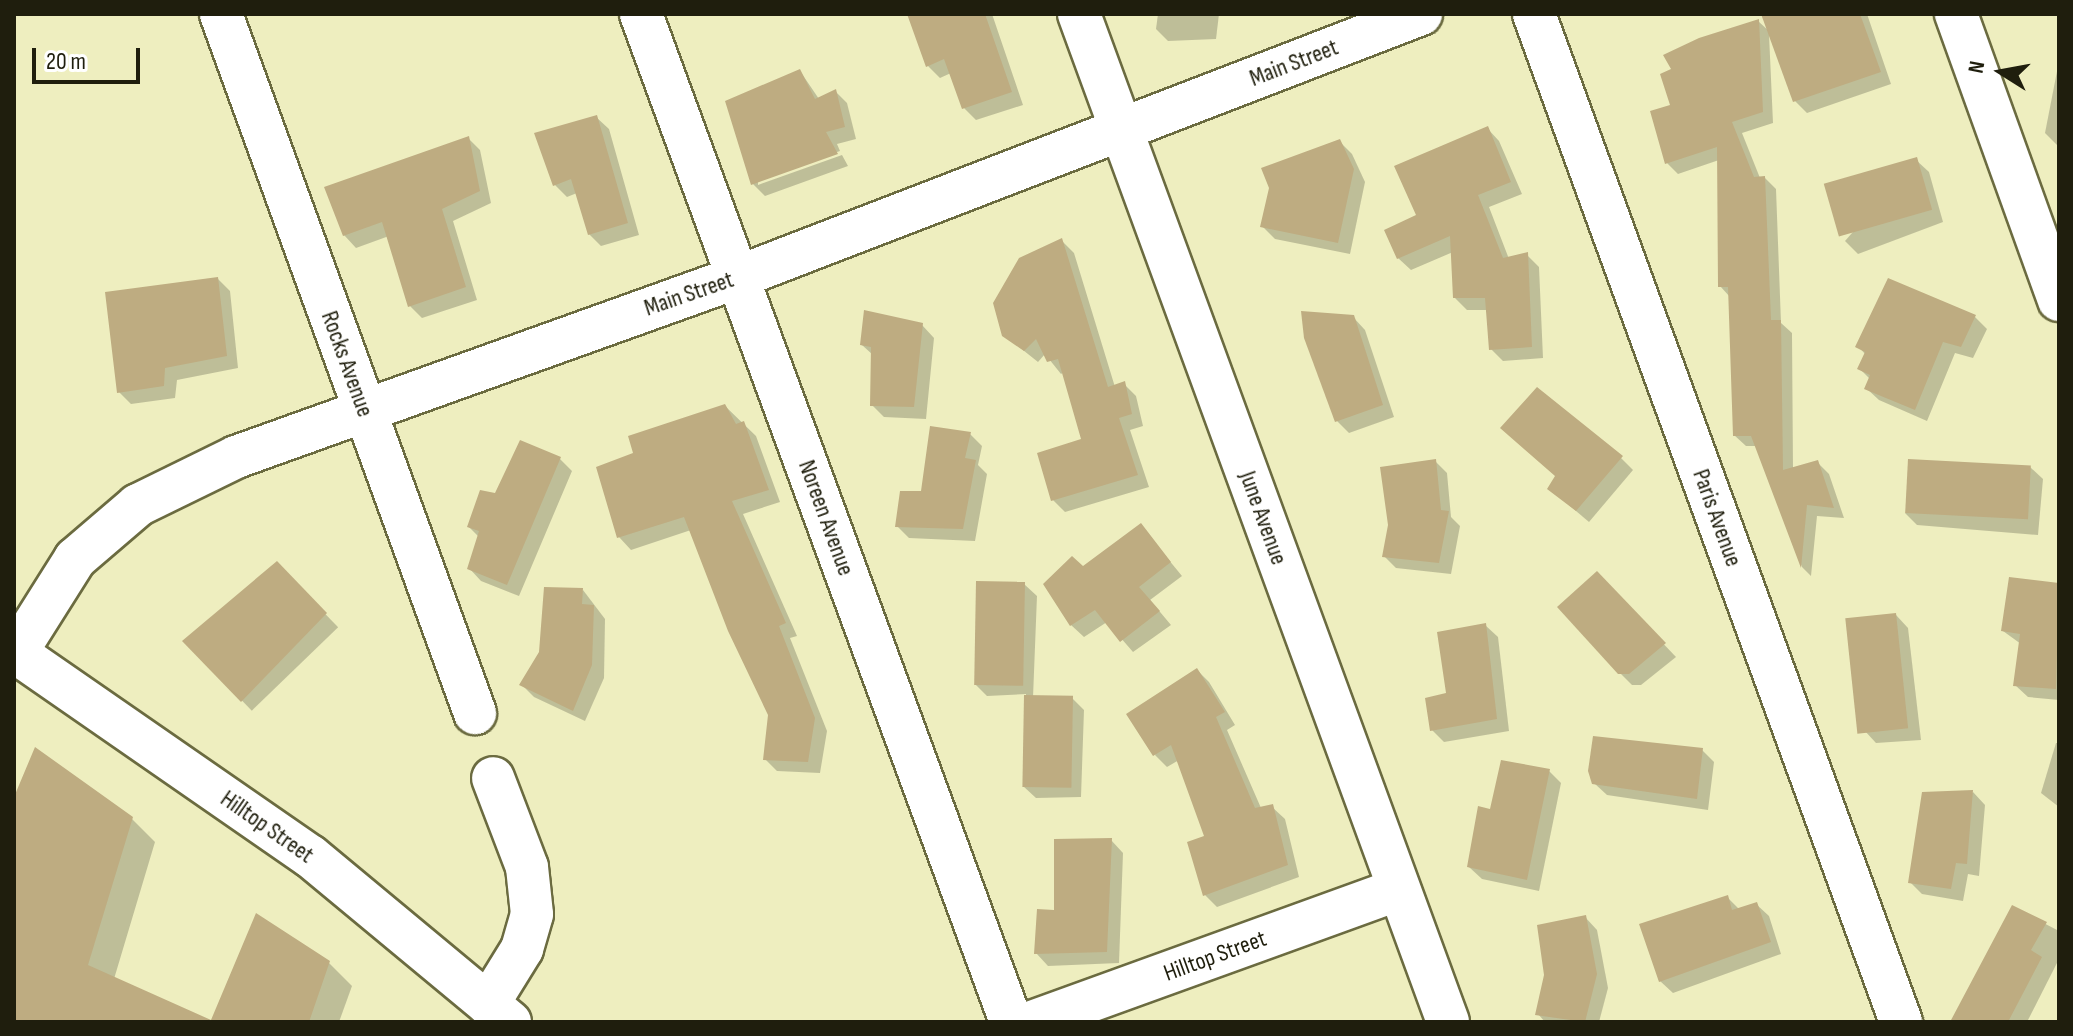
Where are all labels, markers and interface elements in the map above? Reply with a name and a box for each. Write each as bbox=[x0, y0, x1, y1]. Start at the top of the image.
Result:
scale bar bbox=[36, 32, 144, 82]
north arrow bbox=[1961, 32, 2041, 112]
street label: Main Street bbox=[1246, 33, 1342, 93]
text: 20 m bbox=[46, 47, 86, 76]
text: N bbox=[1963, 59, 1991, 76]
street label: Main Street bbox=[640, 265, 738, 323]
street label: Rocks Avenue bbox=[315, 307, 379, 421]
street label: Noreen Avenue bbox=[792, 456, 860, 580]
street label: Paris Avenue bbox=[1686, 465, 1748, 571]
street label: June Avenue bbox=[1233, 467, 1293, 569]
street label: Hilltop Street bbox=[215, 784, 319, 870]
street label: Hilltop Street bbox=[1160, 924, 1270, 988]

